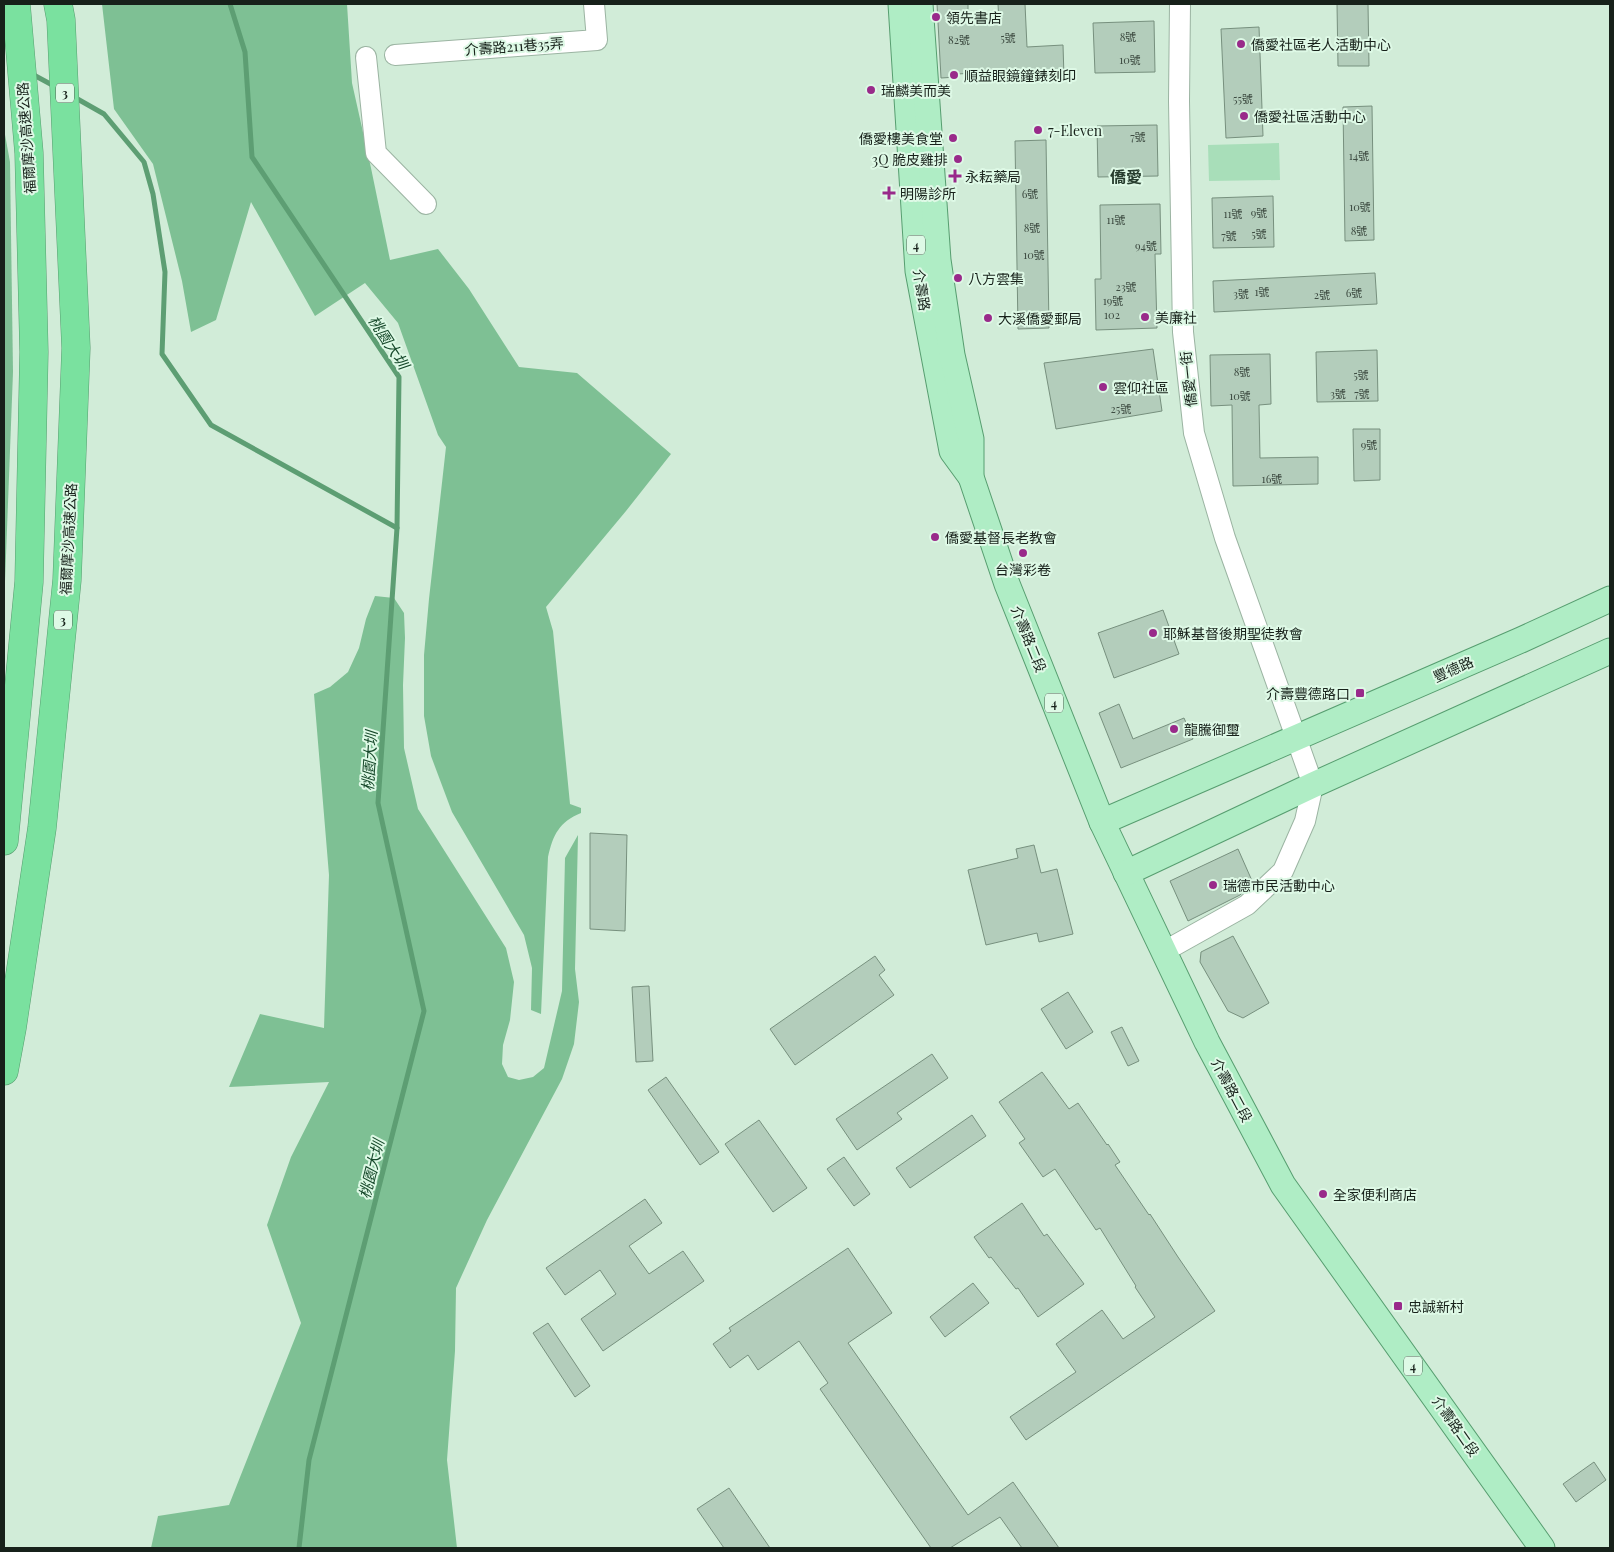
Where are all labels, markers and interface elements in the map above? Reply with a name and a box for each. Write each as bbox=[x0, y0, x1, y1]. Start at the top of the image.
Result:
place label: 領先書店 bbox=[946, 8, 1002, 27]
marker: 領先書店 bbox=[930, 11, 942, 23]
house number: 8號 bbox=[1120, 29, 1136, 44]
house number: 5號 bbox=[1000, 30, 1016, 45]
house number: 82號 bbox=[948, 32, 970, 47]
street label: 介壽路211巷35弄 bbox=[464, 33, 564, 59]
place label: 僑愛社區老人活動中心 bbox=[1251, 35, 1391, 54]
marker: 僑愛社區老人活動中心 bbox=[1235, 38, 1247, 50]
house number: 10號 bbox=[1119, 52, 1141, 67]
place label: 順益眼鏡鐘錶刻印 bbox=[964, 66, 1076, 85]
marker: 順益眼鏡鐘錶刻印 bbox=[948, 69, 960, 81]
street label: 福爾摩沙高速公路 bbox=[13, 81, 39, 195]
place label: 瑞麟美而美 bbox=[881, 81, 951, 100]
road number: 3 bbox=[56, 84, 74, 102]
marker: 瑞麟美而美 bbox=[865, 84, 877, 96]
house number: 55號 bbox=[1233, 91, 1253, 106]
place label: 僑愛社區活動中心 bbox=[1254, 107, 1366, 126]
marker: 僑愛社區活動中心 bbox=[1238, 110, 1250, 122]
place label: 7-Eleven bbox=[1048, 121, 1103, 140]
marker: 7-Eleven bbox=[1032, 124, 1044, 136]
place label: 僑愛樓美食堂 bbox=[859, 129, 943, 148]
house number: 7號 bbox=[1130, 129, 1146, 144]
marker: 僑愛樓美食堂 bbox=[947, 132, 959, 144]
house number: 14號 bbox=[1349, 148, 1369, 163]
place label: 3Q 脆皮雞排 bbox=[872, 150, 948, 169]
marker: 3Q 脆皮雞排 bbox=[952, 153, 964, 165]
district label: 僑愛 bbox=[1110, 166, 1142, 187]
place label: 永耘藥局 bbox=[965, 167, 1021, 186]
marker: 永耘藥局 bbox=[949, 170, 961, 182]
place label: 明陽診所 bbox=[900, 184, 956, 203]
marker: 明陽診所 bbox=[882, 186, 896, 200]
house number: 6號 bbox=[1022, 186, 1038, 201]
house number: 10號 bbox=[1349, 199, 1371, 214]
house number: 9號 bbox=[1251, 205, 1267, 220]
house number: 11號 bbox=[1223, 206, 1243, 221]
house number: 11號 bbox=[1106, 212, 1126, 227]
house number: 8號 bbox=[1024, 220, 1040, 235]
house number: 8號 bbox=[1351, 223, 1367, 238]
house number: 5號 bbox=[1251, 226, 1267, 241]
house number: 7號 bbox=[1221, 228, 1237, 243]
road number: 4 bbox=[907, 236, 925, 254]
house number: 94號 bbox=[1135, 238, 1157, 253]
house number: 10號 bbox=[1023, 247, 1045, 262]
street label: 介壽路 bbox=[909, 268, 935, 312]
place label: 八方雲集 bbox=[968, 269, 1024, 288]
marker: 八方雲集 bbox=[952, 272, 964, 284]
house number: 23號 bbox=[1115, 279, 1137, 294]
house number: 1號 bbox=[1254, 284, 1270, 299]
house number: 6號 bbox=[1346, 285, 1362, 300]
house number: 3號 bbox=[1233, 286, 1249, 301]
house number: 2號 bbox=[1314, 287, 1330, 302]
house number: 19號 bbox=[1103, 293, 1123, 308]
house number: 102 bbox=[1104, 307, 1120, 322]
place label: 美廉社 bbox=[1155, 308, 1197, 327]
place label: 大溪僑愛郵局 bbox=[998, 309, 1082, 328]
water label: 桃園大圳 bbox=[364, 311, 415, 374]
marker: 美廉社 bbox=[1139, 311, 1151, 323]
marker: 大溪僑愛郵局 bbox=[982, 312, 994, 324]
street label: 僑愛一街 bbox=[1176, 350, 1200, 408]
house number: 8號 bbox=[1234, 364, 1250, 379]
house number: 5號 bbox=[1353, 367, 1369, 382]
place label: 雲仰社區 bbox=[1113, 378, 1169, 397]
marker: 雲仰社區 bbox=[1097, 381, 1109, 393]
house number: 3號 bbox=[1330, 386, 1346, 401]
house number: 7號 bbox=[1354, 386, 1370, 401]
house number: 10號 bbox=[1229, 388, 1251, 403]
house number: 25號 bbox=[1111, 401, 1131, 416]
house number: 9號 bbox=[1361, 437, 1377, 452]
house number: 16號 bbox=[1262, 471, 1282, 486]
street label: 福爾摩沙高速公路 bbox=[56, 483, 80, 595]
place label: 僑愛基督長老教會 bbox=[945, 528, 1057, 547]
marker: 僑愛基督長老教會 bbox=[929, 531, 941, 543]
marker: 台灣彩卷 bbox=[1017, 547, 1029, 559]
place label: 台灣彩卷 bbox=[995, 560, 1051, 579]
street label: 介壽路二段 bbox=[1007, 603, 1051, 675]
road number: 3 bbox=[54, 610, 72, 630]
place label: 耶穌基督後期聖徒教會 bbox=[1163, 624, 1303, 643]
marker: 耶穌基督後期聖徒教會 bbox=[1147, 627, 1159, 639]
street label: 豐德路 bbox=[1430, 652, 1476, 686]
place label: 介壽豐德路口 bbox=[1266, 684, 1350, 703]
marker: 介壽豐德路口 bbox=[1354, 687, 1366, 699]
road number: 4 bbox=[1045, 694, 1063, 712]
place label: 龍騰御璽 bbox=[1184, 720, 1240, 739]
marker: 龍騰御璽 bbox=[1168, 723, 1180, 735]
water label: 桃園大圳 bbox=[357, 728, 381, 792]
place label: 瑞德市民活動中心 bbox=[1223, 876, 1335, 895]
marker: 瑞德市民活動中心 bbox=[1207, 879, 1219, 891]
street label: 介壽路二段 bbox=[1207, 1055, 1257, 1125]
water label: 桃園大圳 bbox=[354, 1136, 388, 1201]
place label: 全家便利商店 bbox=[1333, 1185, 1417, 1204]
marker: 全家便利商店 bbox=[1317, 1188, 1329, 1200]
place label: 忠誠新村 bbox=[1408, 1297, 1464, 1316]
marker: 忠誠新村 bbox=[1392, 1300, 1404, 1312]
road number: 4 bbox=[1404, 1356, 1422, 1375]
street label: 介壽路二段 bbox=[1428, 1392, 1484, 1460]

